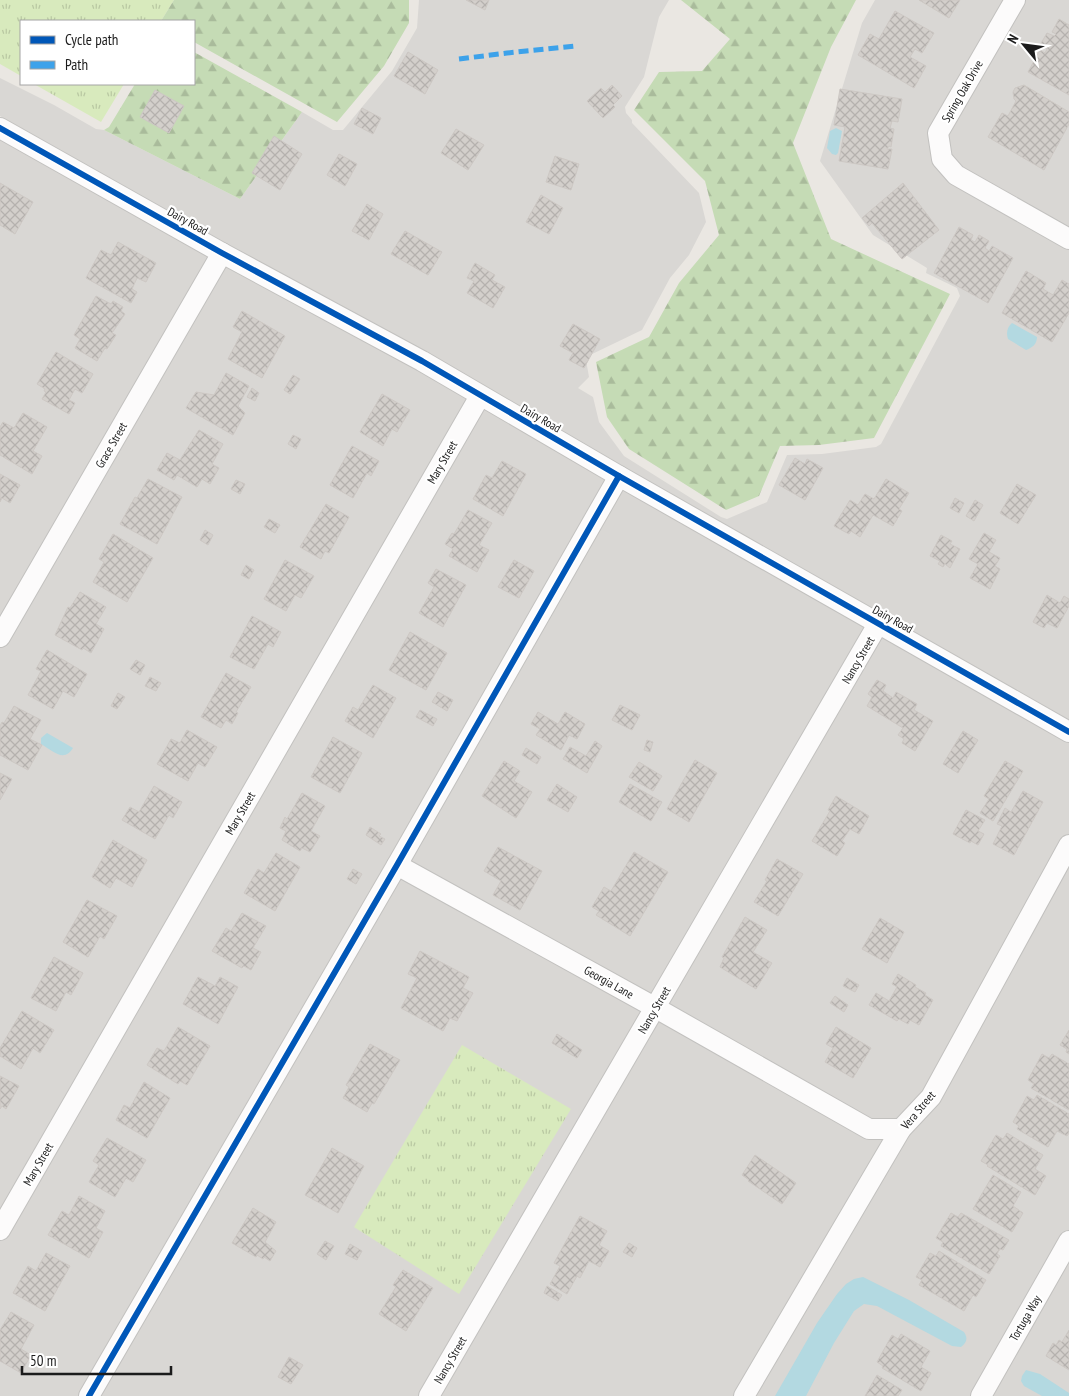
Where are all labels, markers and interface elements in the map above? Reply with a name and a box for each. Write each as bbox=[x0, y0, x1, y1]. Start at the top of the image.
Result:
legend bbox=[20, 20, 195, 85]
north arrow bbox=[999, 20, 1049, 70]
text: Cycle path bbox=[65, 30, 118, 49]
text: N bbox=[1003, 31, 1022, 46]
text: Path bbox=[65, 55, 88, 74]
street label: Spring Oak Drive bbox=[938, 57, 986, 125]
street label: Dairy Road bbox=[165, 204, 211, 238]
street label: Dairy Road bbox=[518, 400, 564, 436]
street label: Grace Street bbox=[92, 419, 130, 471]
street label: Mary Street bbox=[424, 437, 461, 486]
street label: Dairy Road bbox=[870, 602, 916, 636]
street label: Nancy Street bbox=[838, 633, 878, 686]
street label: Mary Street bbox=[222, 788, 259, 837]
street label: Georgia Lane bbox=[582, 962, 636, 1002]
street label: Nancy Street bbox=[634, 983, 674, 1036]
street label: Vera Street bbox=[897, 1087, 939, 1133]
street label: Mary Street bbox=[20, 1139, 57, 1188]
street label: Tortuga Way bbox=[1006, 1292, 1044, 1344]
street label: Nancy Street bbox=[430, 1333, 470, 1386]
scale bar bbox=[22, 1344, 171, 1376]
text: 50 m bbox=[30, 1351, 56, 1370]

